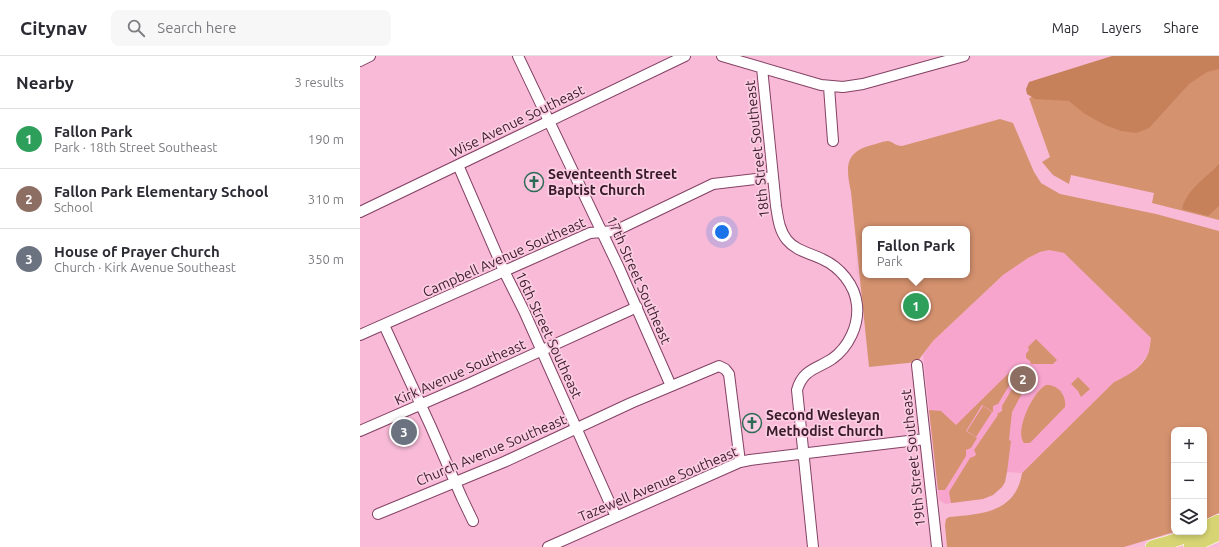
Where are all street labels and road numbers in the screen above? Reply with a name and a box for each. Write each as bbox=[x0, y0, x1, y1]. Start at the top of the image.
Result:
street label: 18th Street Southeast bbox=[742, 79, 772, 219]
street label: Wise Avenue Southeast bbox=[447, 81, 587, 161]
street label: Campbell Avenue Southeast bbox=[420, 214, 588, 300]
street label: 17th Street Southeast bbox=[604, 214, 675, 347]
street label: 16th Street Southeast bbox=[513, 269, 586, 402]
street label: Kirk Avenue Southeast bbox=[392, 336, 528, 408]
street label: 19th Street Southeast bbox=[898, 388, 928, 528]
street label: Church Avenue Southeast bbox=[414, 411, 569, 489]
street label: Tazewell Avenue Southeast bbox=[576, 443, 741, 525]

